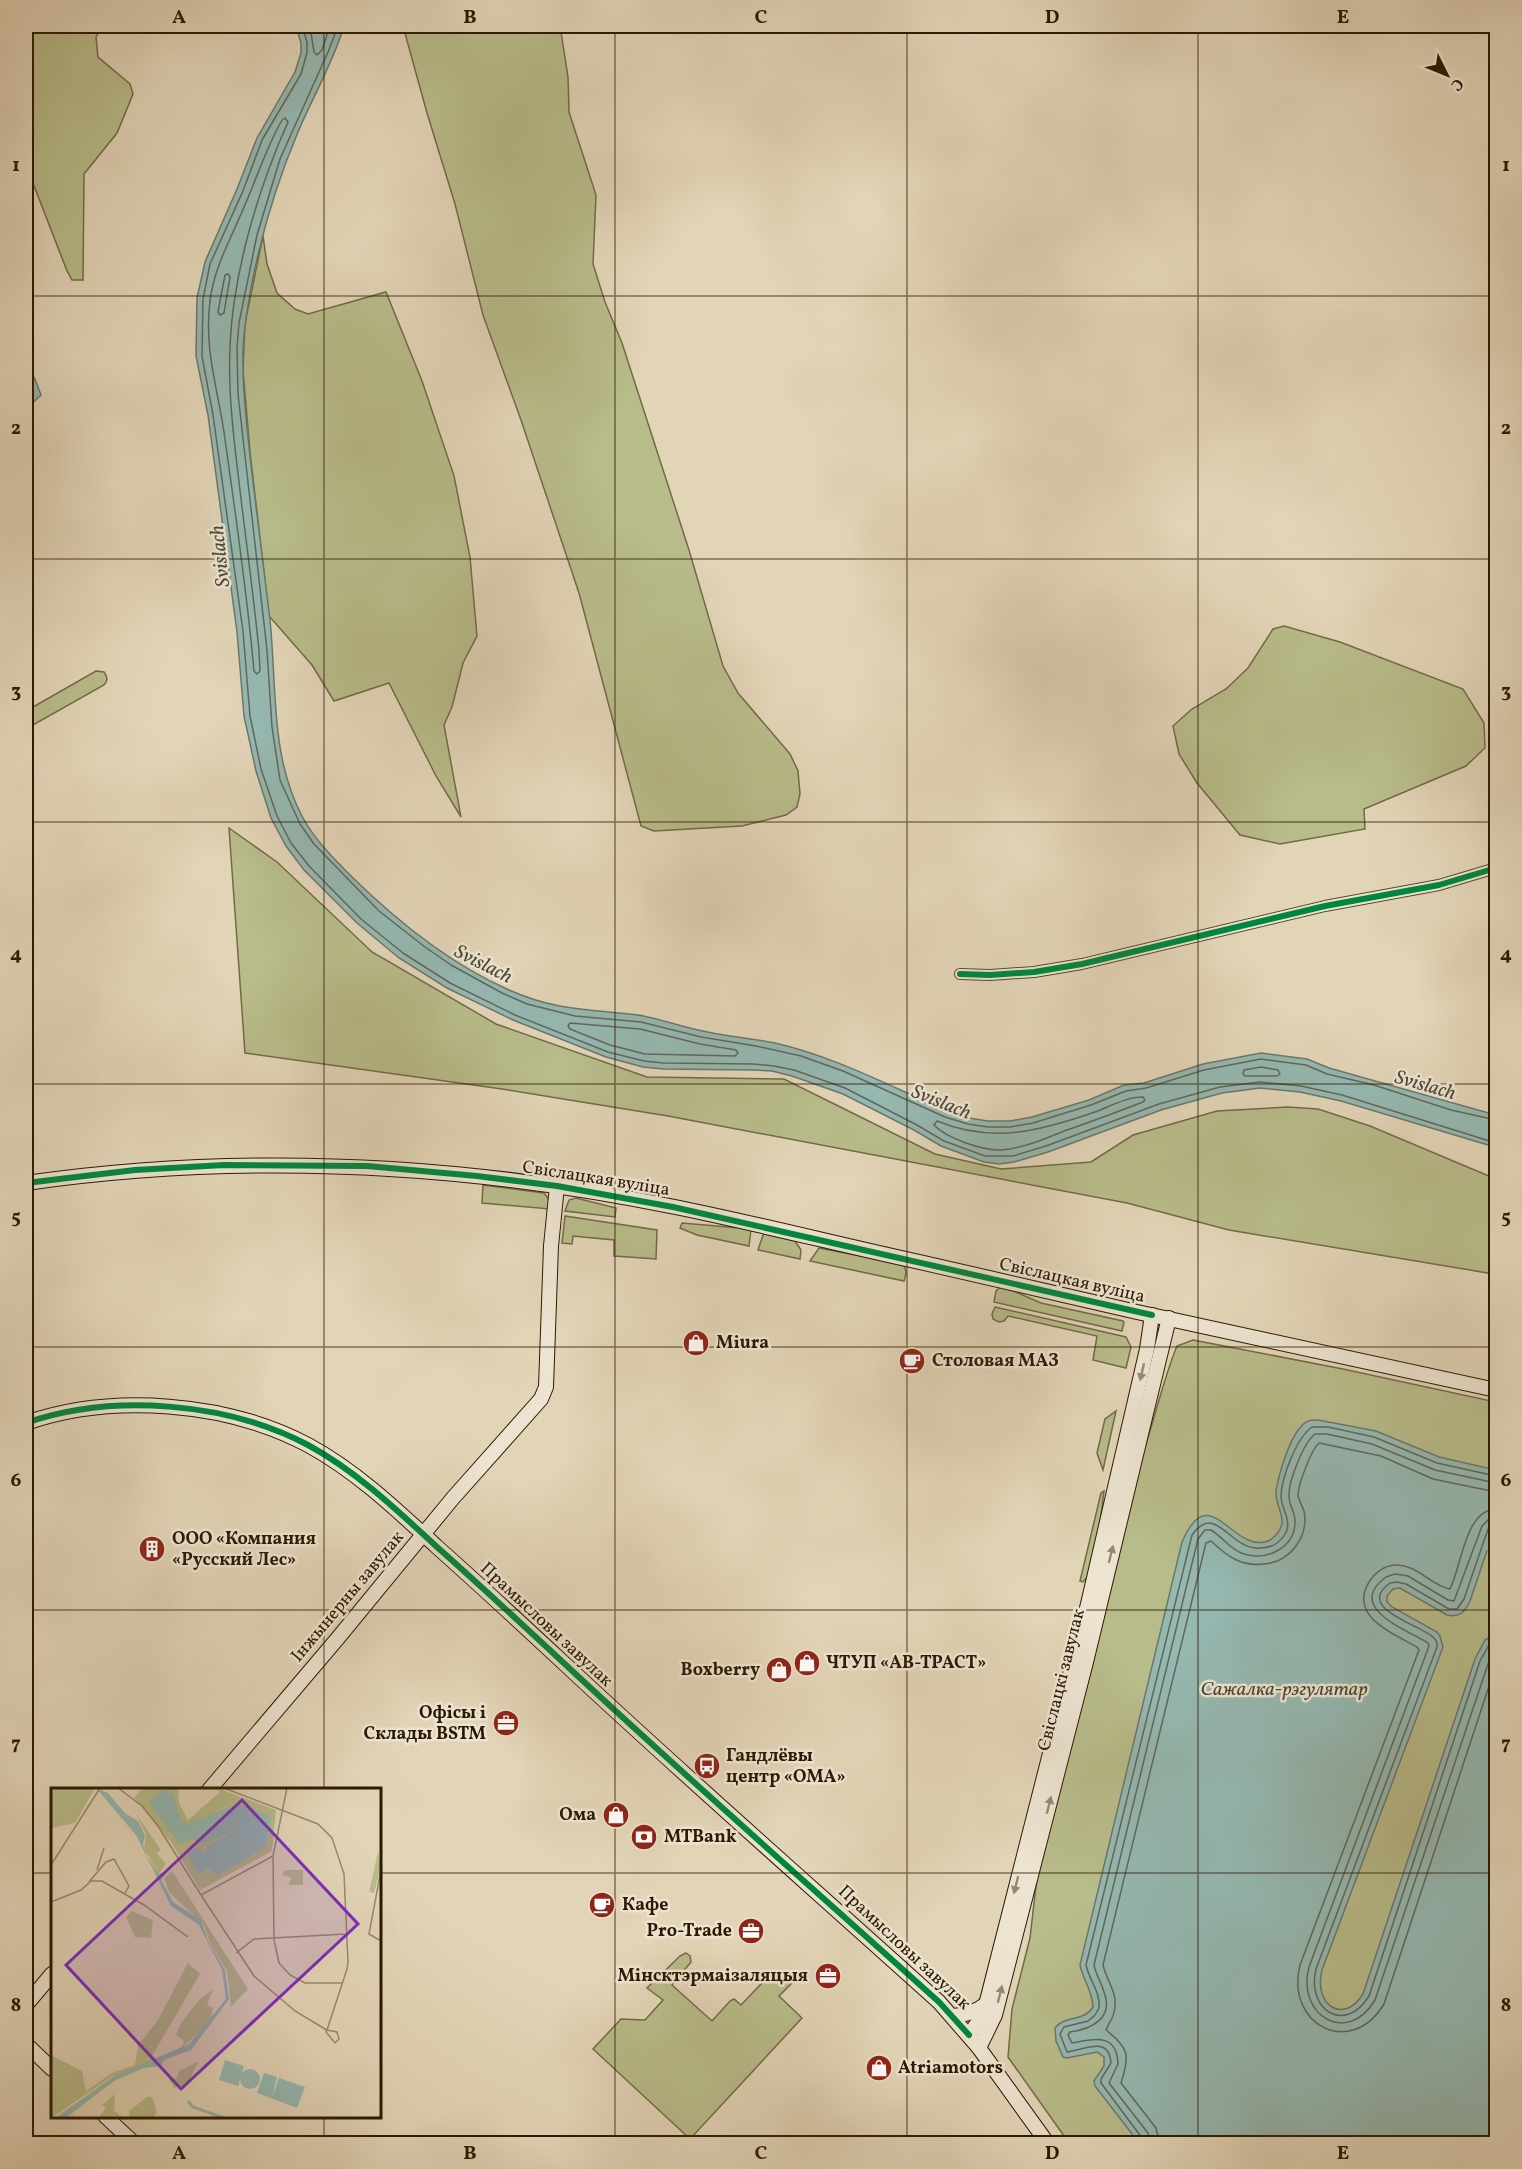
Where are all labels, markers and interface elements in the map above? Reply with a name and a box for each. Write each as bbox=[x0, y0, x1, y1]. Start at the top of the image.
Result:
text: A bbox=[172, 4, 186, 32]
text: B bbox=[463, 4, 477, 32]
text: C bbox=[755, 4, 768, 32]
text: D bbox=[1045, 4, 1059, 32]
text: E bbox=[1337, 4, 1349, 32]
north arrow bbox=[1417, 45, 1477, 105]
text: С bbox=[1445, 73, 1468, 95]
text: 1 bbox=[12, 152, 20, 180]
text: 1 bbox=[1502, 152, 1510, 180]
text: 2 bbox=[11, 415, 21, 443]
text: 2 bbox=[1501, 415, 1511, 443]
water label: Svislach bbox=[204, 524, 238, 588]
text: 3 bbox=[11, 678, 21, 706]
text: 3 bbox=[1501, 678, 1511, 706]
water label: Svislach bbox=[449, 938, 517, 992]
text: 4 bbox=[10, 941, 22, 969]
text: 4 bbox=[1500, 941, 1512, 969]
water label: Svislach bbox=[1391, 1064, 1459, 1108]
water label: Svislach bbox=[907, 1078, 975, 1128]
street label: Свіслацкая вуліца bbox=[521, 1155, 671, 1203]
text: 5 bbox=[11, 1204, 21, 1232]
text: 5 bbox=[1501, 1204, 1511, 1232]
street label: Свіслацкая вуліца bbox=[997, 1252, 1147, 1310]
shop icon: Miura bbox=[681, 1328, 711, 1358]
place label: Miura bbox=[716, 1331, 769, 1356]
cafe icon: Столовая МАЗ bbox=[897, 1346, 927, 1376]
place label: Столовая МАЗ bbox=[932, 1349, 1059, 1374]
one-way arrow bbox=[1136, 1363, 1146, 1382]
text: 6 bbox=[11, 1467, 22, 1495]
text: 6 bbox=[1501, 1467, 1512, 1495]
street label: Інжынерны завулак bbox=[286, 1526, 411, 1668]
place label: ООО «Компания «Русский Лес» bbox=[172, 1527, 316, 1573]
building icon: ООО «Компания «Русский Лес» bbox=[137, 1534, 167, 1564]
one-way arrow bbox=[1106, 1545, 1116, 1564]
street label: Прамысловы завулак bbox=[474, 1557, 618, 1694]
street label: Свіслацкі завулак bbox=[1032, 1606, 1092, 1754]
shop icon: ЧТУП «АВ-ТРАСТ» bbox=[792, 1648, 822, 1678]
place label: ЧТУП «АВ-ТРАСТ» bbox=[826, 1651, 987, 1676]
shop icon: Boxberry bbox=[764, 1655, 794, 1685]
place label: Boxberry bbox=[681, 1658, 760, 1683]
water label: Сажалка-рэгулятар bbox=[1200, 1676, 1368, 1704]
place label: Офісы і Склады BSTM bbox=[364, 1701, 486, 1747]
office icon: Офісы і Склады BSTM bbox=[491, 1708, 521, 1738]
text: 7 bbox=[11, 1730, 21, 1758]
text: 7 bbox=[1501, 1730, 1511, 1758]
place label: Гандлёвы центр «ОМА» bbox=[726, 1744, 846, 1790]
bus stop icon: Гандлёвы центр «ОМА» bbox=[692, 1751, 722, 1781]
inset map bbox=[51, 1788, 381, 2118]
one-way arrow bbox=[1045, 1796, 1054, 1814]
shop icon: Ома bbox=[601, 1800, 631, 1830]
place label: Ома bbox=[559, 1803, 596, 1828]
bank icon: MTBank bbox=[629, 1822, 659, 1852]
place label: MTBank bbox=[664, 1825, 737, 1850]
one-way arrow bbox=[1010, 1876, 1020, 1894]
street label: Прамысловы завулак bbox=[832, 1880, 976, 2017]
cafe icon: Кафе bbox=[587, 1890, 617, 1920]
place label: Кафе bbox=[622, 1893, 668, 1918]
office icon: Pro-Trade bbox=[736, 1916, 766, 1946]
place label: Pro-Trade bbox=[647, 1919, 732, 1944]
office icon: Мінсктэрмаізаляцыя bbox=[813, 1961, 843, 1991]
place label: Мінсктэрмаізаляцыя bbox=[617, 1964, 808, 1989]
one-way arrow bbox=[996, 1984, 1006, 2003]
text: 8 bbox=[11, 1992, 21, 2020]
text: 8 bbox=[1501, 1992, 1511, 2020]
shop icon: Atriamotors bbox=[864, 2053, 894, 2083]
place label: Atriamotors bbox=[898, 2056, 1003, 2081]
text: A bbox=[172, 2140, 186, 2168]
text: B bbox=[463, 2140, 477, 2168]
text: C bbox=[755, 2140, 768, 2168]
text: D bbox=[1045, 2140, 1059, 2168]
text: E bbox=[1337, 2140, 1349, 2168]

